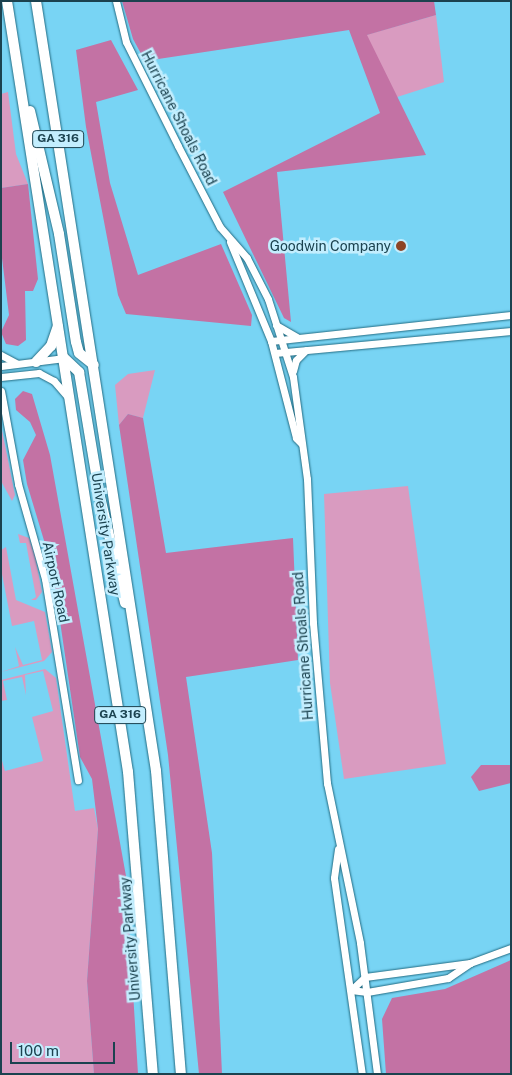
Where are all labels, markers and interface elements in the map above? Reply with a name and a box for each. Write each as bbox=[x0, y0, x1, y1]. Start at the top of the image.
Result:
street label: Hurricane Shoals Road bbox=[138, 48, 220, 188]
road number: GA 316 bbox=[32, 130, 84, 148]
place label: Goodwin Company bbox=[270, 238, 391, 254]
marker: Goodwin Company bbox=[395, 240, 407, 252]
street label: University Parkway bbox=[88, 471, 124, 597]
street label: Airport Road bbox=[39, 540, 73, 624]
street label: Hurricane Shoals Road bbox=[289, 571, 317, 721]
road number: GA 316 bbox=[94, 706, 146, 724]
street label: University Parkway bbox=[116, 876, 144, 1002]
scale bar bbox=[12, 1032, 118, 1064]
text: 100 m bbox=[18, 1042, 59, 1059]

